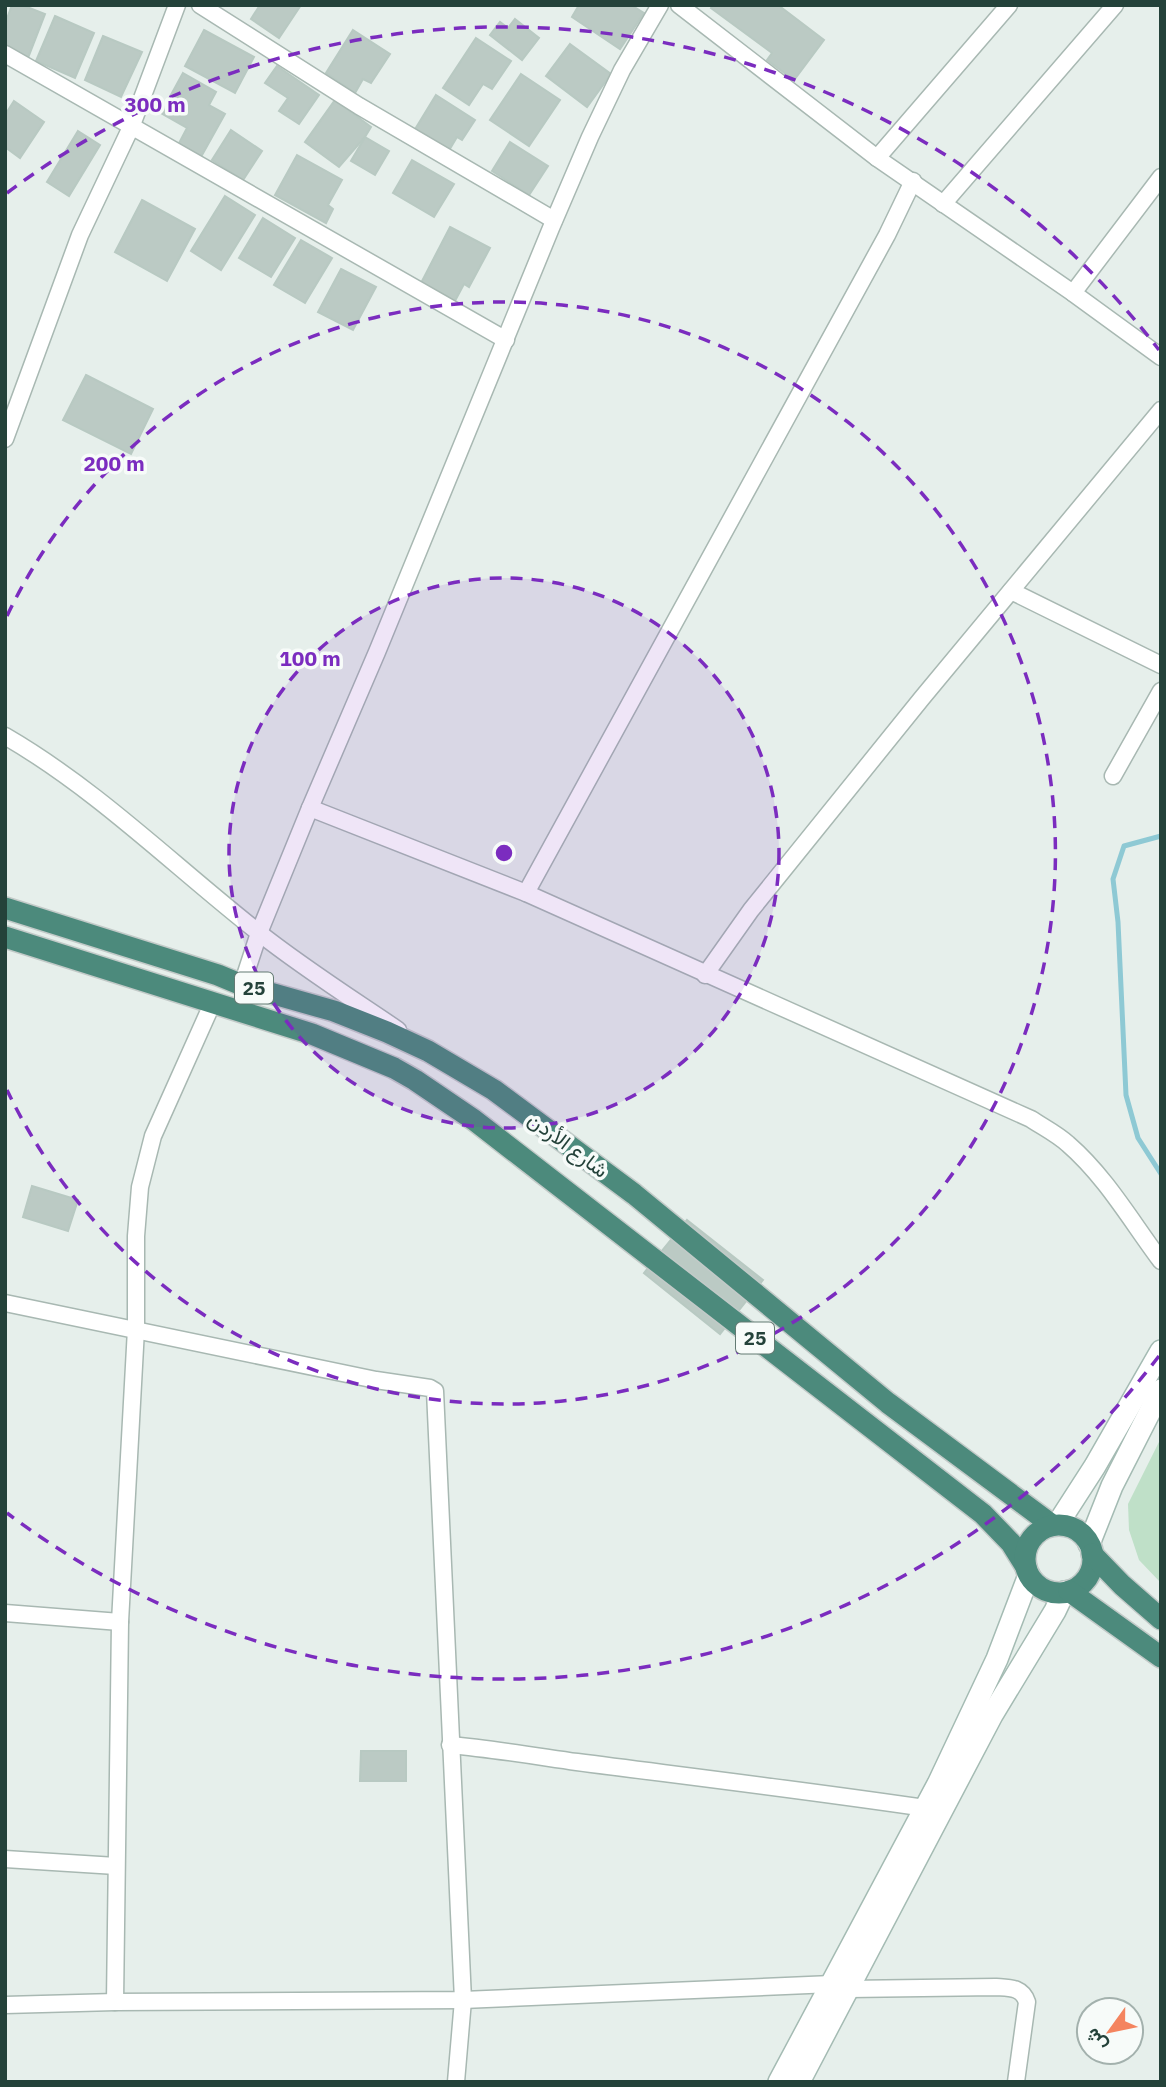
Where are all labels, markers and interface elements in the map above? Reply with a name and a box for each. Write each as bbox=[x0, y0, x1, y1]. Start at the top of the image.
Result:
text: 300 m bbox=[124, 90, 186, 118]
text: 200 m bbox=[83, 449, 145, 477]
text: 100 m bbox=[279, 644, 341, 672]
centre of rings bbox=[492, 841, 516, 865]
road number: 25 bbox=[235, 972, 273, 1004]
street label: شارع الأردن bbox=[522, 1105, 614, 1184]
road number: 25 bbox=[736, 1322, 774, 1354]
north arrow bbox=[1075, 1996, 1145, 2066]
text: ش bbox=[1079, 2024, 1112, 2056]

